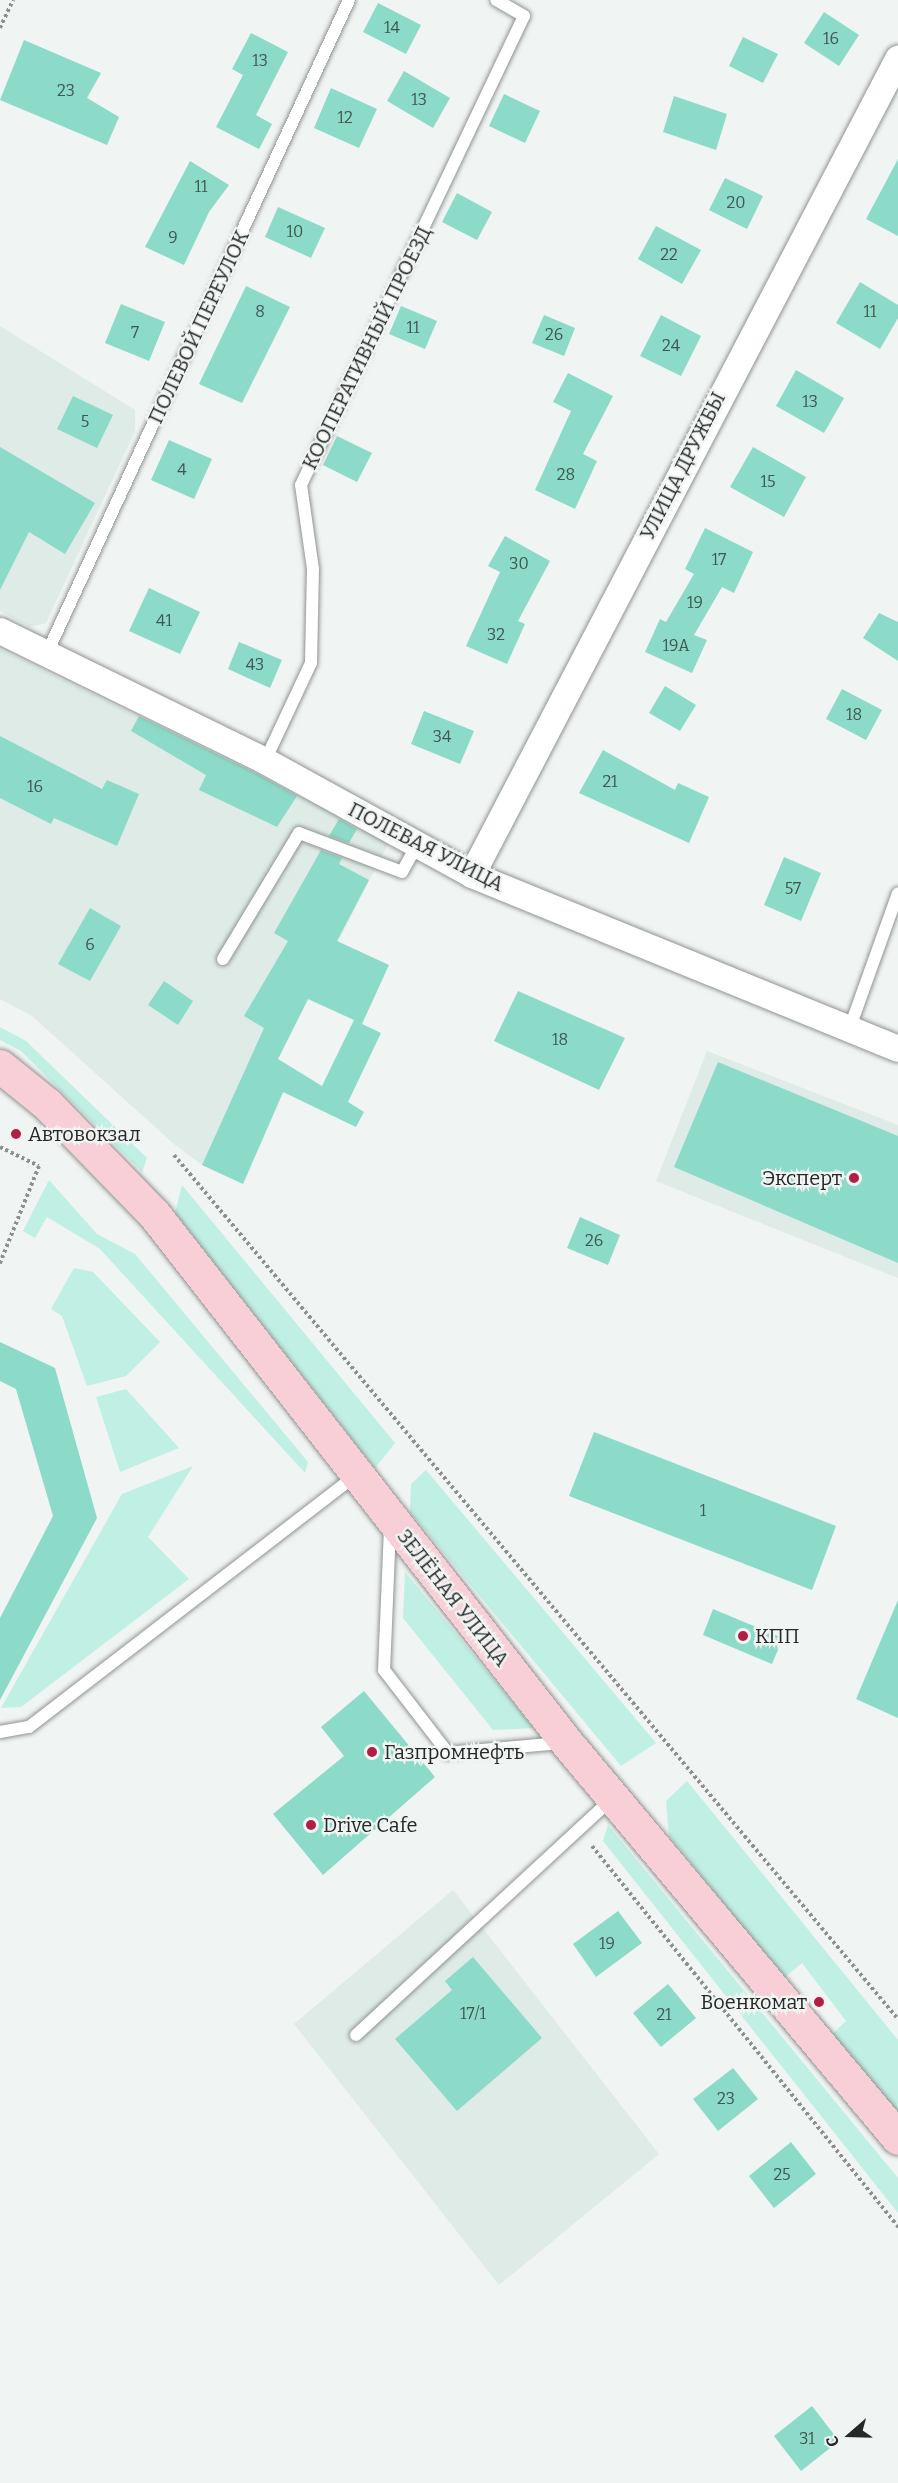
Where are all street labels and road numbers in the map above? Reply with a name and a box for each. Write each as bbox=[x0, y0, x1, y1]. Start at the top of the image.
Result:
street label: КООПЕРАТИВНЫЙ ПРОЕЗД bbox=[298, 222, 436, 474]
street label: ПОЛЕВОЙ ПЕРЕУЛОК bbox=[144, 227, 254, 427]
street label: УЛИЦА ДРУЖБЫ bbox=[635, 388, 731, 544]
street label: ПОЛЕВАЯ УЛИЦА bbox=[344, 797, 508, 897]
street label: ЗЕЛЁНАЯ УЛИЦА bbox=[392, 1525, 514, 1671]

